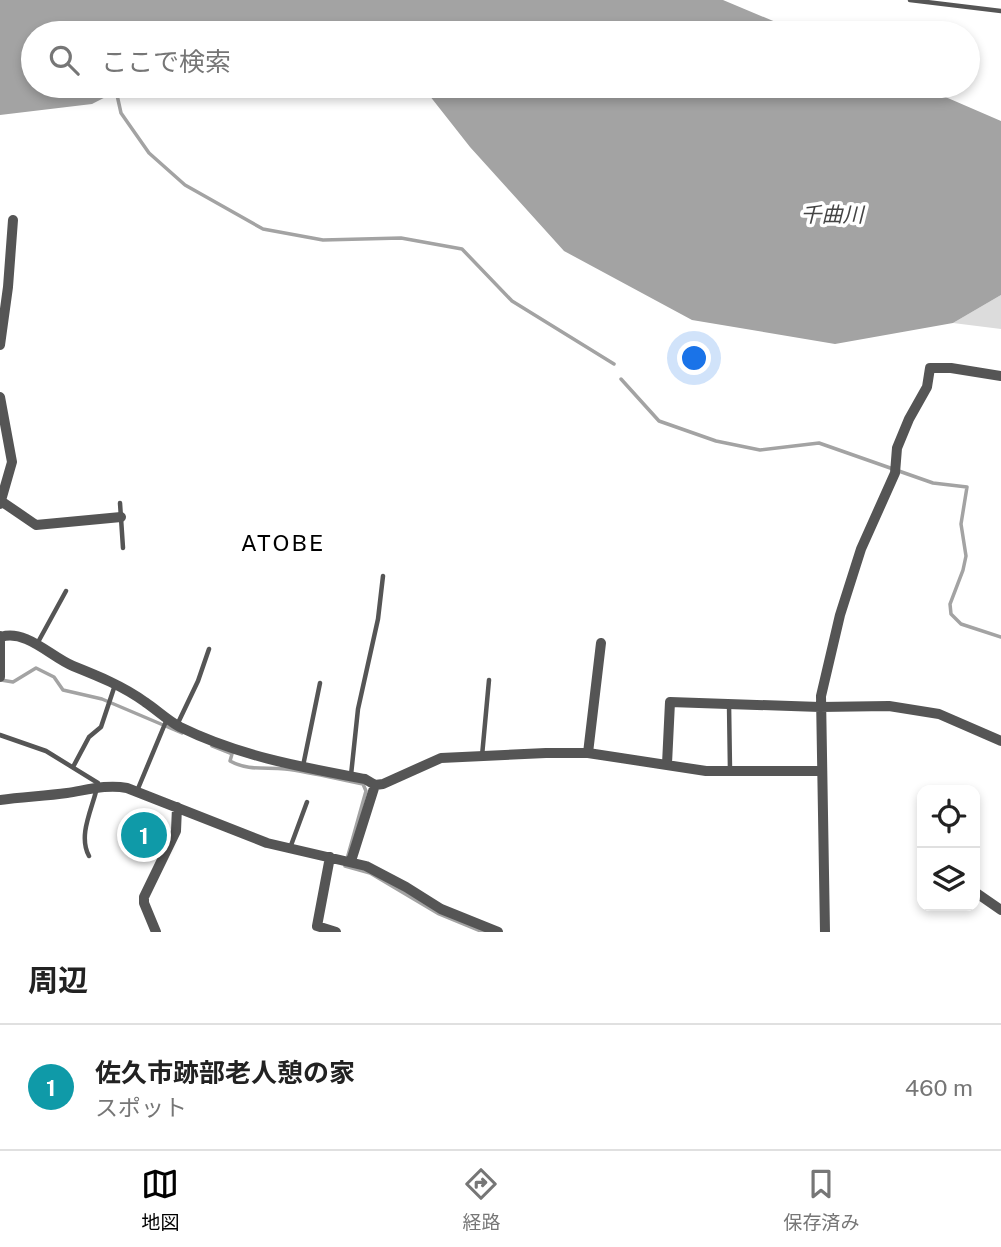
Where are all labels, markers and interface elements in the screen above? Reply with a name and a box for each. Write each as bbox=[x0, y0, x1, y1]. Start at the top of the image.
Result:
search box bbox=[21, 21, 980, 98]
icon: search bbox=[45, 41, 83, 79]
text: ここで検索 bbox=[101, 46, 231, 77]
water label: 千曲川 bbox=[801, 202, 865, 227]
your location bbox=[677, 341, 711, 375]
district label: ATOBE bbox=[241, 529, 325, 556]
map controls bbox=[917, 785, 980, 911]
button: locate bbox=[917, 785, 980, 848]
pin: 1 bbox=[121, 809, 167, 861]
button: layers bbox=[917, 848, 980, 911]
text: 周辺 bbox=[28, 962, 88, 998]
text: 佐久市跡部老人憩の家 bbox=[95, 1057, 355, 1088]
text: 1 bbox=[46, 1074, 56, 1101]
text: 460 m bbox=[905, 1074, 973, 1101]
text: スポット bbox=[95, 1094, 187, 1121]
tab: 地図 bbox=[141, 1165, 180, 1234]
tab: 経路 bbox=[462, 1165, 501, 1234]
tab: 保存済み bbox=[783, 1165, 860, 1234]

